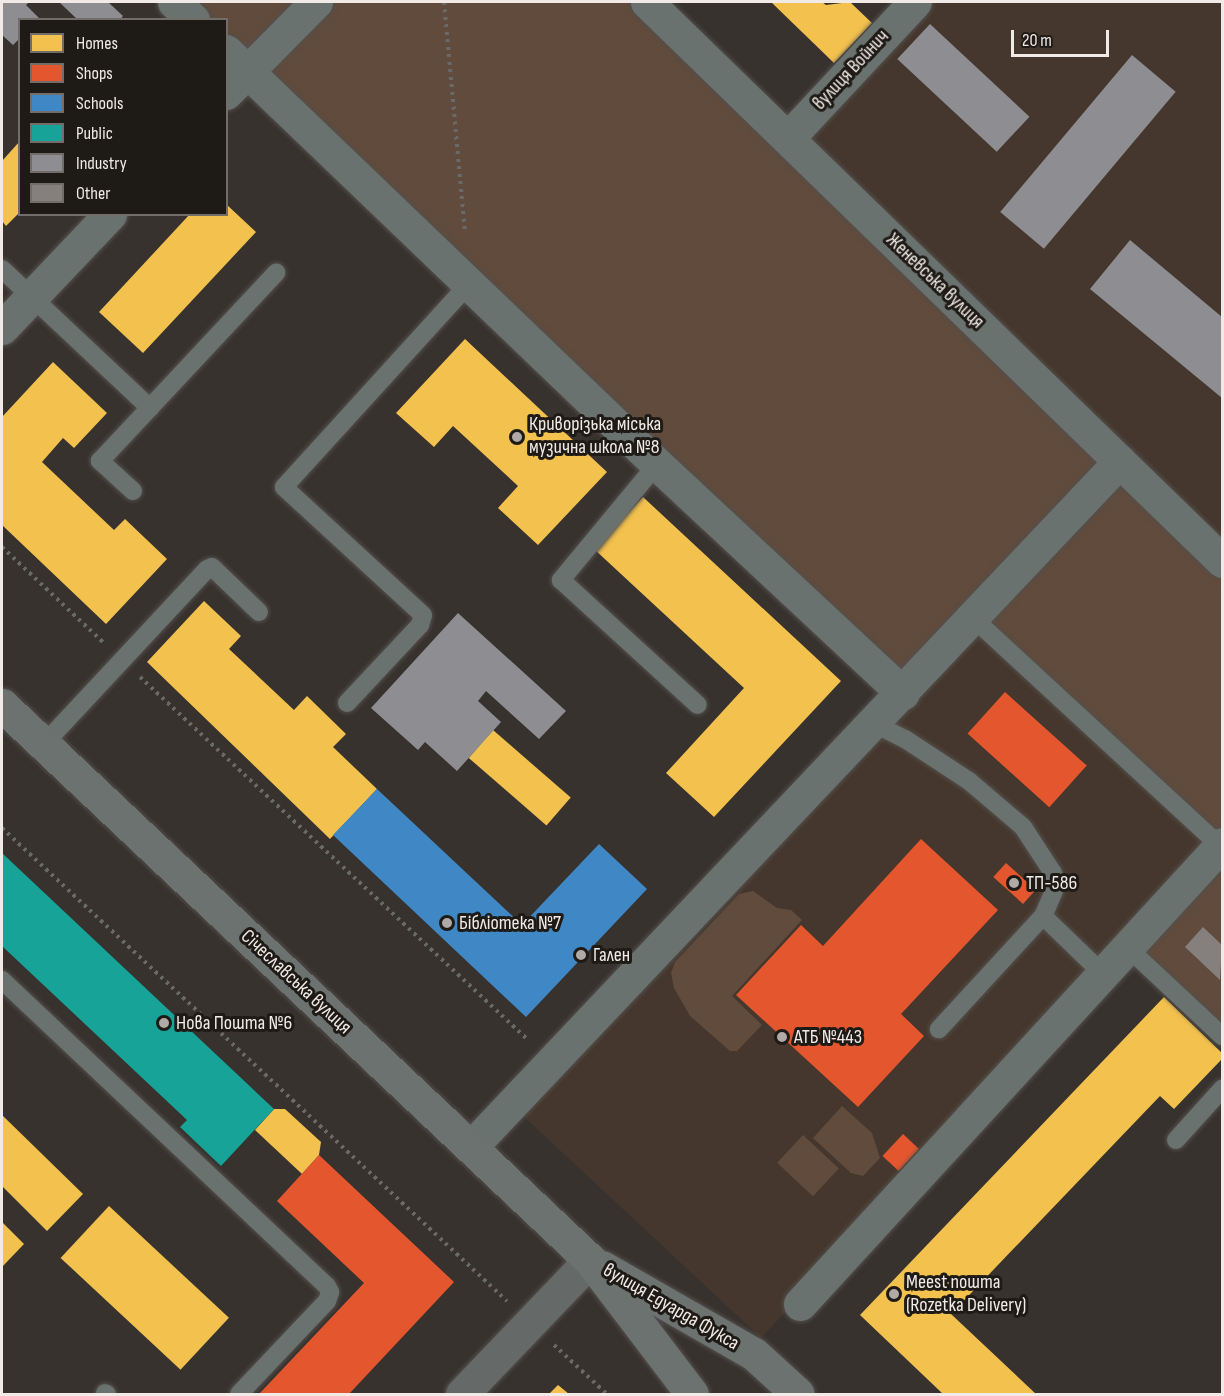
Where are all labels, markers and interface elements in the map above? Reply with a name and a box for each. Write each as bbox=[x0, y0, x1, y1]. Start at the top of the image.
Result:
legend bbox=[18, 18, 228, 216]
scale bar bbox=[1014, 18, 1112, 56]
street label: вулиця Войнич bbox=[808, 25, 894, 115]
text: 20 m bbox=[1022, 30, 1052, 51]
text: Homes bbox=[76, 33, 118, 54]
text: Shops bbox=[76, 63, 113, 84]
text: Schools bbox=[76, 93, 123, 114]
text: Public bbox=[76, 123, 113, 144]
text: Industry bbox=[76, 153, 127, 174]
text: Other bbox=[76, 183, 110, 204]
street label: Женевська вулиця bbox=[881, 228, 989, 334]
place label: Криворізька міська музична школа №8 bbox=[529, 413, 661, 460]
marker: Криворізька міська музична школа №8 bbox=[510, 430, 524, 444]
place label: ТП-586 bbox=[1026, 871, 1077, 895]
marker: ТП-586 bbox=[1007, 876, 1021, 890]
place label: Бібліотека №7 bbox=[459, 911, 561, 935]
marker: Бібліотека №7 bbox=[440, 916, 454, 930]
street label: Січеславська вулиця bbox=[236, 925, 356, 1039]
place label: Гален bbox=[593, 943, 630, 967]
marker: Гален bbox=[574, 948, 588, 962]
place label: Нова Пошта №6 bbox=[176, 1011, 292, 1035]
marker: Нова Пошта №6 bbox=[157, 1016, 171, 1030]
place label: АТБ №443 bbox=[794, 1025, 862, 1049]
marker: АТБ №443 bbox=[775, 1030, 789, 1044]
street label: вулиця Едуарда Фукса bbox=[599, 1258, 743, 1356]
place label: Meest пошта (Rozetka Delivery) bbox=[906, 1270, 1026, 1317]
marker: Meest пошта (Rozetka Delivery) bbox=[887, 1287, 901, 1301]

